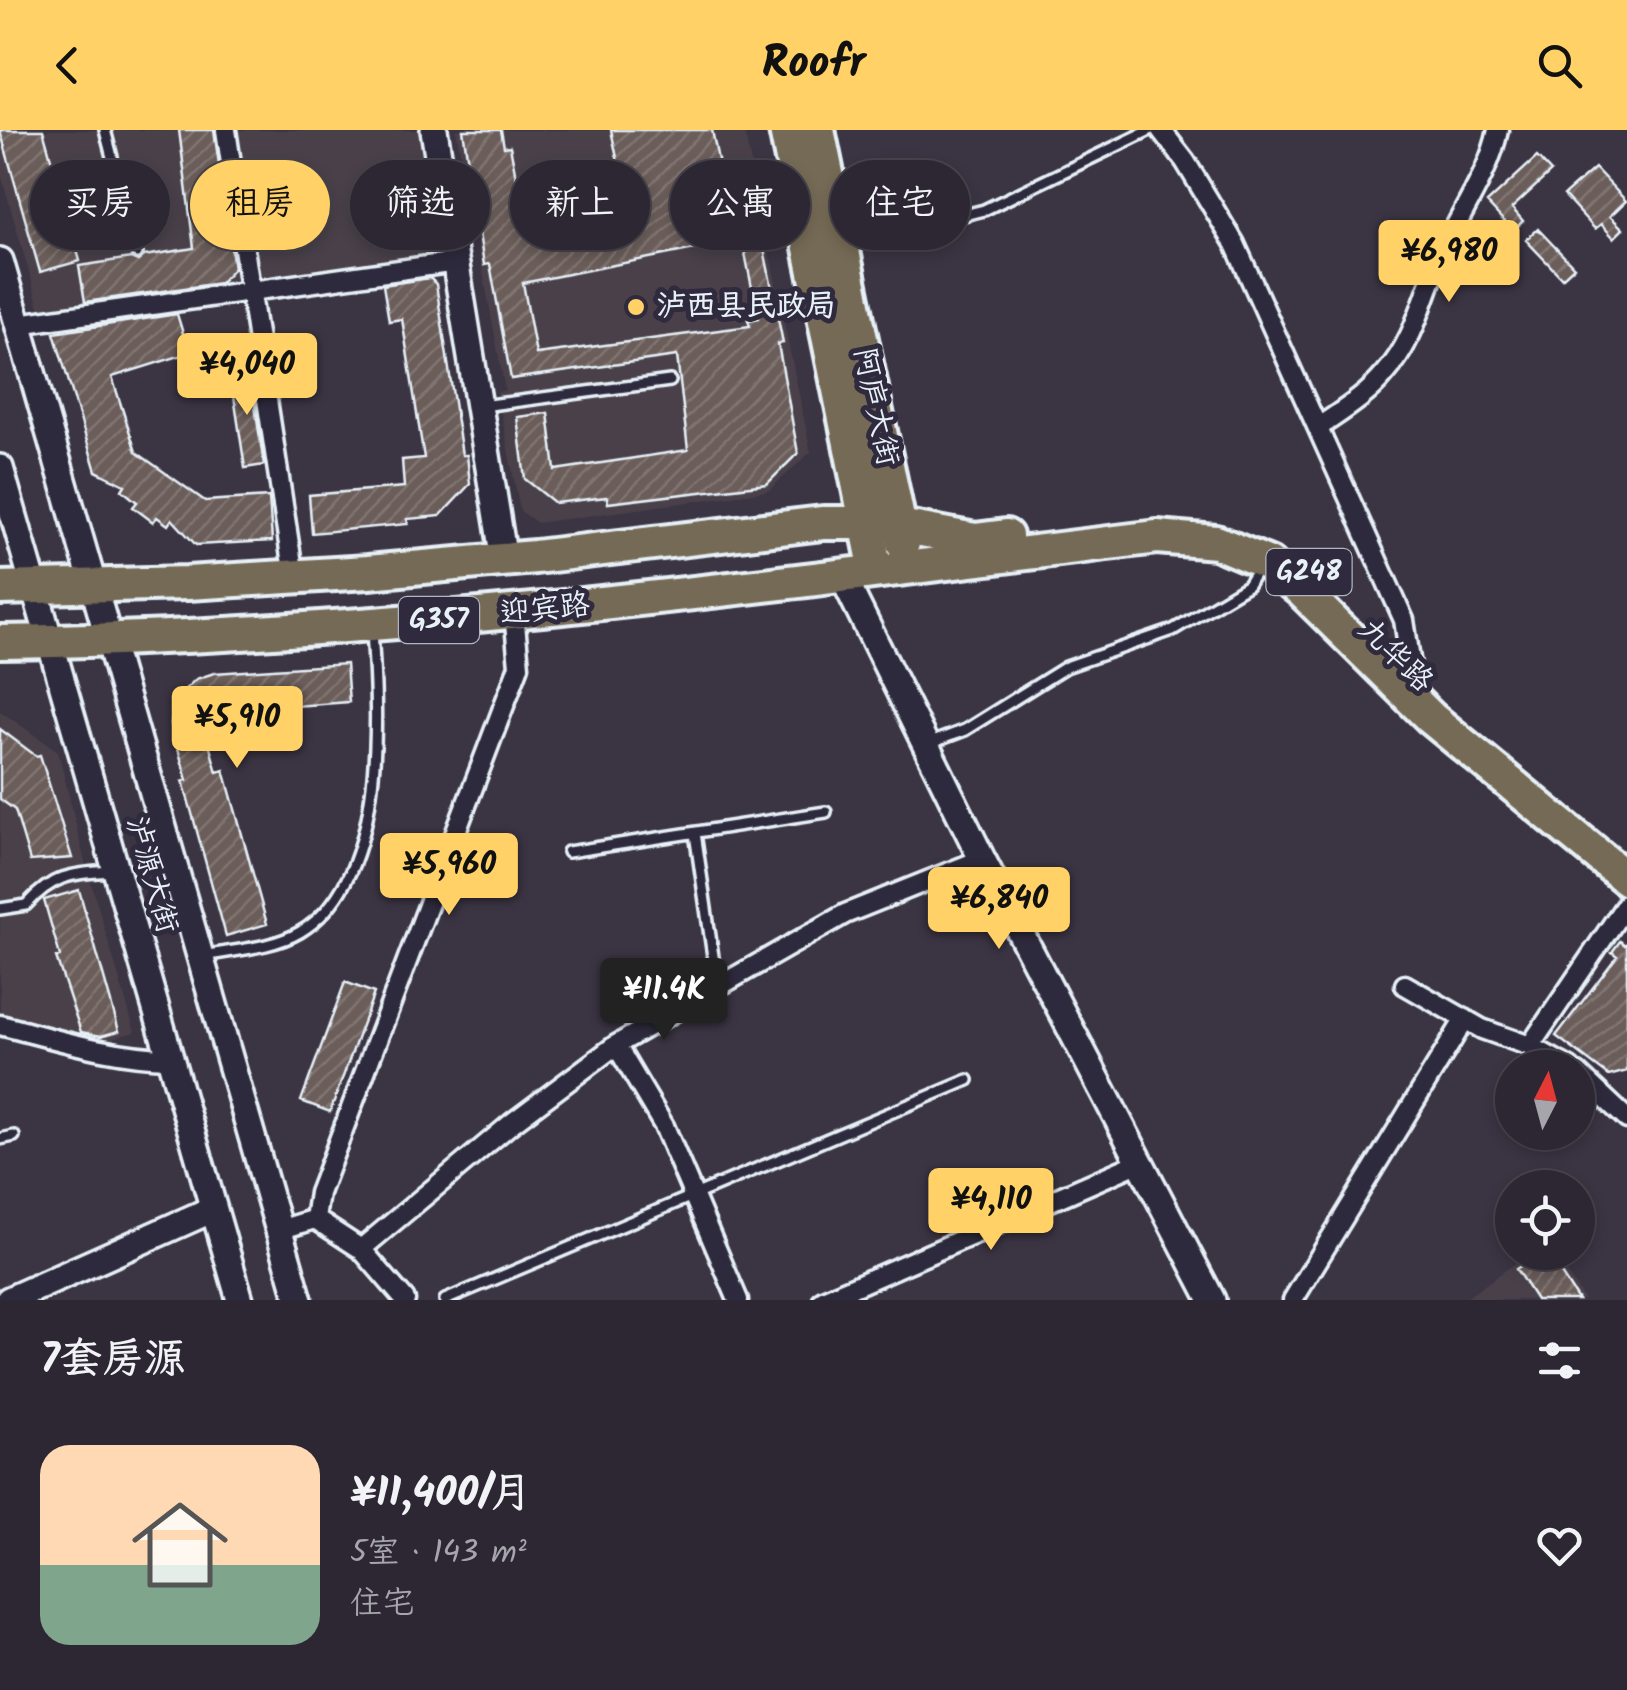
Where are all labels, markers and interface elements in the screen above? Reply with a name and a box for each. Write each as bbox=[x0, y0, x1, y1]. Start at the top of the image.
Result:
text: Roofr bbox=[762, 29, 865, 101]
icon: back bbox=[40, 38, 95, 93]
icon: search bbox=[1532, 38, 1587, 93]
chip: 买房 bbox=[30, 160, 170, 250]
chip: 租房 bbox=[190, 160, 330, 250]
chip: 筛选 bbox=[350, 160, 490, 250]
chip: 新上 bbox=[510, 160, 650, 250]
chip: 公寓 bbox=[670, 160, 810, 250]
chip: 住宅 bbox=[830, 160, 970, 250]
pin: ¥6,980 bbox=[1368, 220, 1530, 305]
text: ¥6,980 bbox=[1401, 227, 1497, 278]
place label: 泸西县民政局 bbox=[656, 283, 836, 331]
marker: 泸西县民政局 bbox=[625, 296, 647, 318]
pin: ¥4,040 bbox=[166, 333, 328, 418]
text: ¥4,040 bbox=[199, 340, 295, 391]
street label: 阿庐大街 bbox=[839, 343, 911, 471]
road number: G248 bbox=[1266, 549, 1352, 595]
street label: 迎宾路 bbox=[498, 581, 592, 639]
road number: G357 bbox=[399, 597, 479, 643]
street label: 九华路 bbox=[1346, 607, 1444, 705]
pin: ¥5,910 bbox=[156, 686, 318, 771]
text: ¥5,910 bbox=[194, 693, 280, 744]
street label: 泸源大街 bbox=[111, 811, 191, 939]
pin: ¥5,960 bbox=[368, 833, 530, 918]
text: ¥5,960 bbox=[402, 840, 496, 891]
pin: ¥6,840 bbox=[918, 867, 1080, 952]
text: ¥6,840 bbox=[950, 874, 1048, 925]
pin: ¥11.4K bbox=[583, 958, 745, 1043]
text: ¥11.4K bbox=[622, 965, 706, 1016]
north arrow bbox=[1495, 1050, 1595, 1150]
map controls bbox=[1495, 1050, 1595, 1270]
pin: ¥4,110 bbox=[910, 1168, 1072, 1253]
button: locate bbox=[1495, 1170, 1595, 1270]
text: ¥4,110 bbox=[950, 1175, 1032, 1226]
text: 7套房源 bbox=[40, 1327, 186, 1394]
icon: filters bbox=[1532, 1333, 1587, 1388]
text: ¥11,400/月 bbox=[350, 1461, 532, 1528]
icon: home bbox=[120, 1485, 240, 1605]
icon: heart bbox=[1532, 1518, 1587, 1573]
text: 5室 · 143 m² bbox=[350, 1528, 527, 1579]
text: 住宅 bbox=[350, 1579, 414, 1630]

